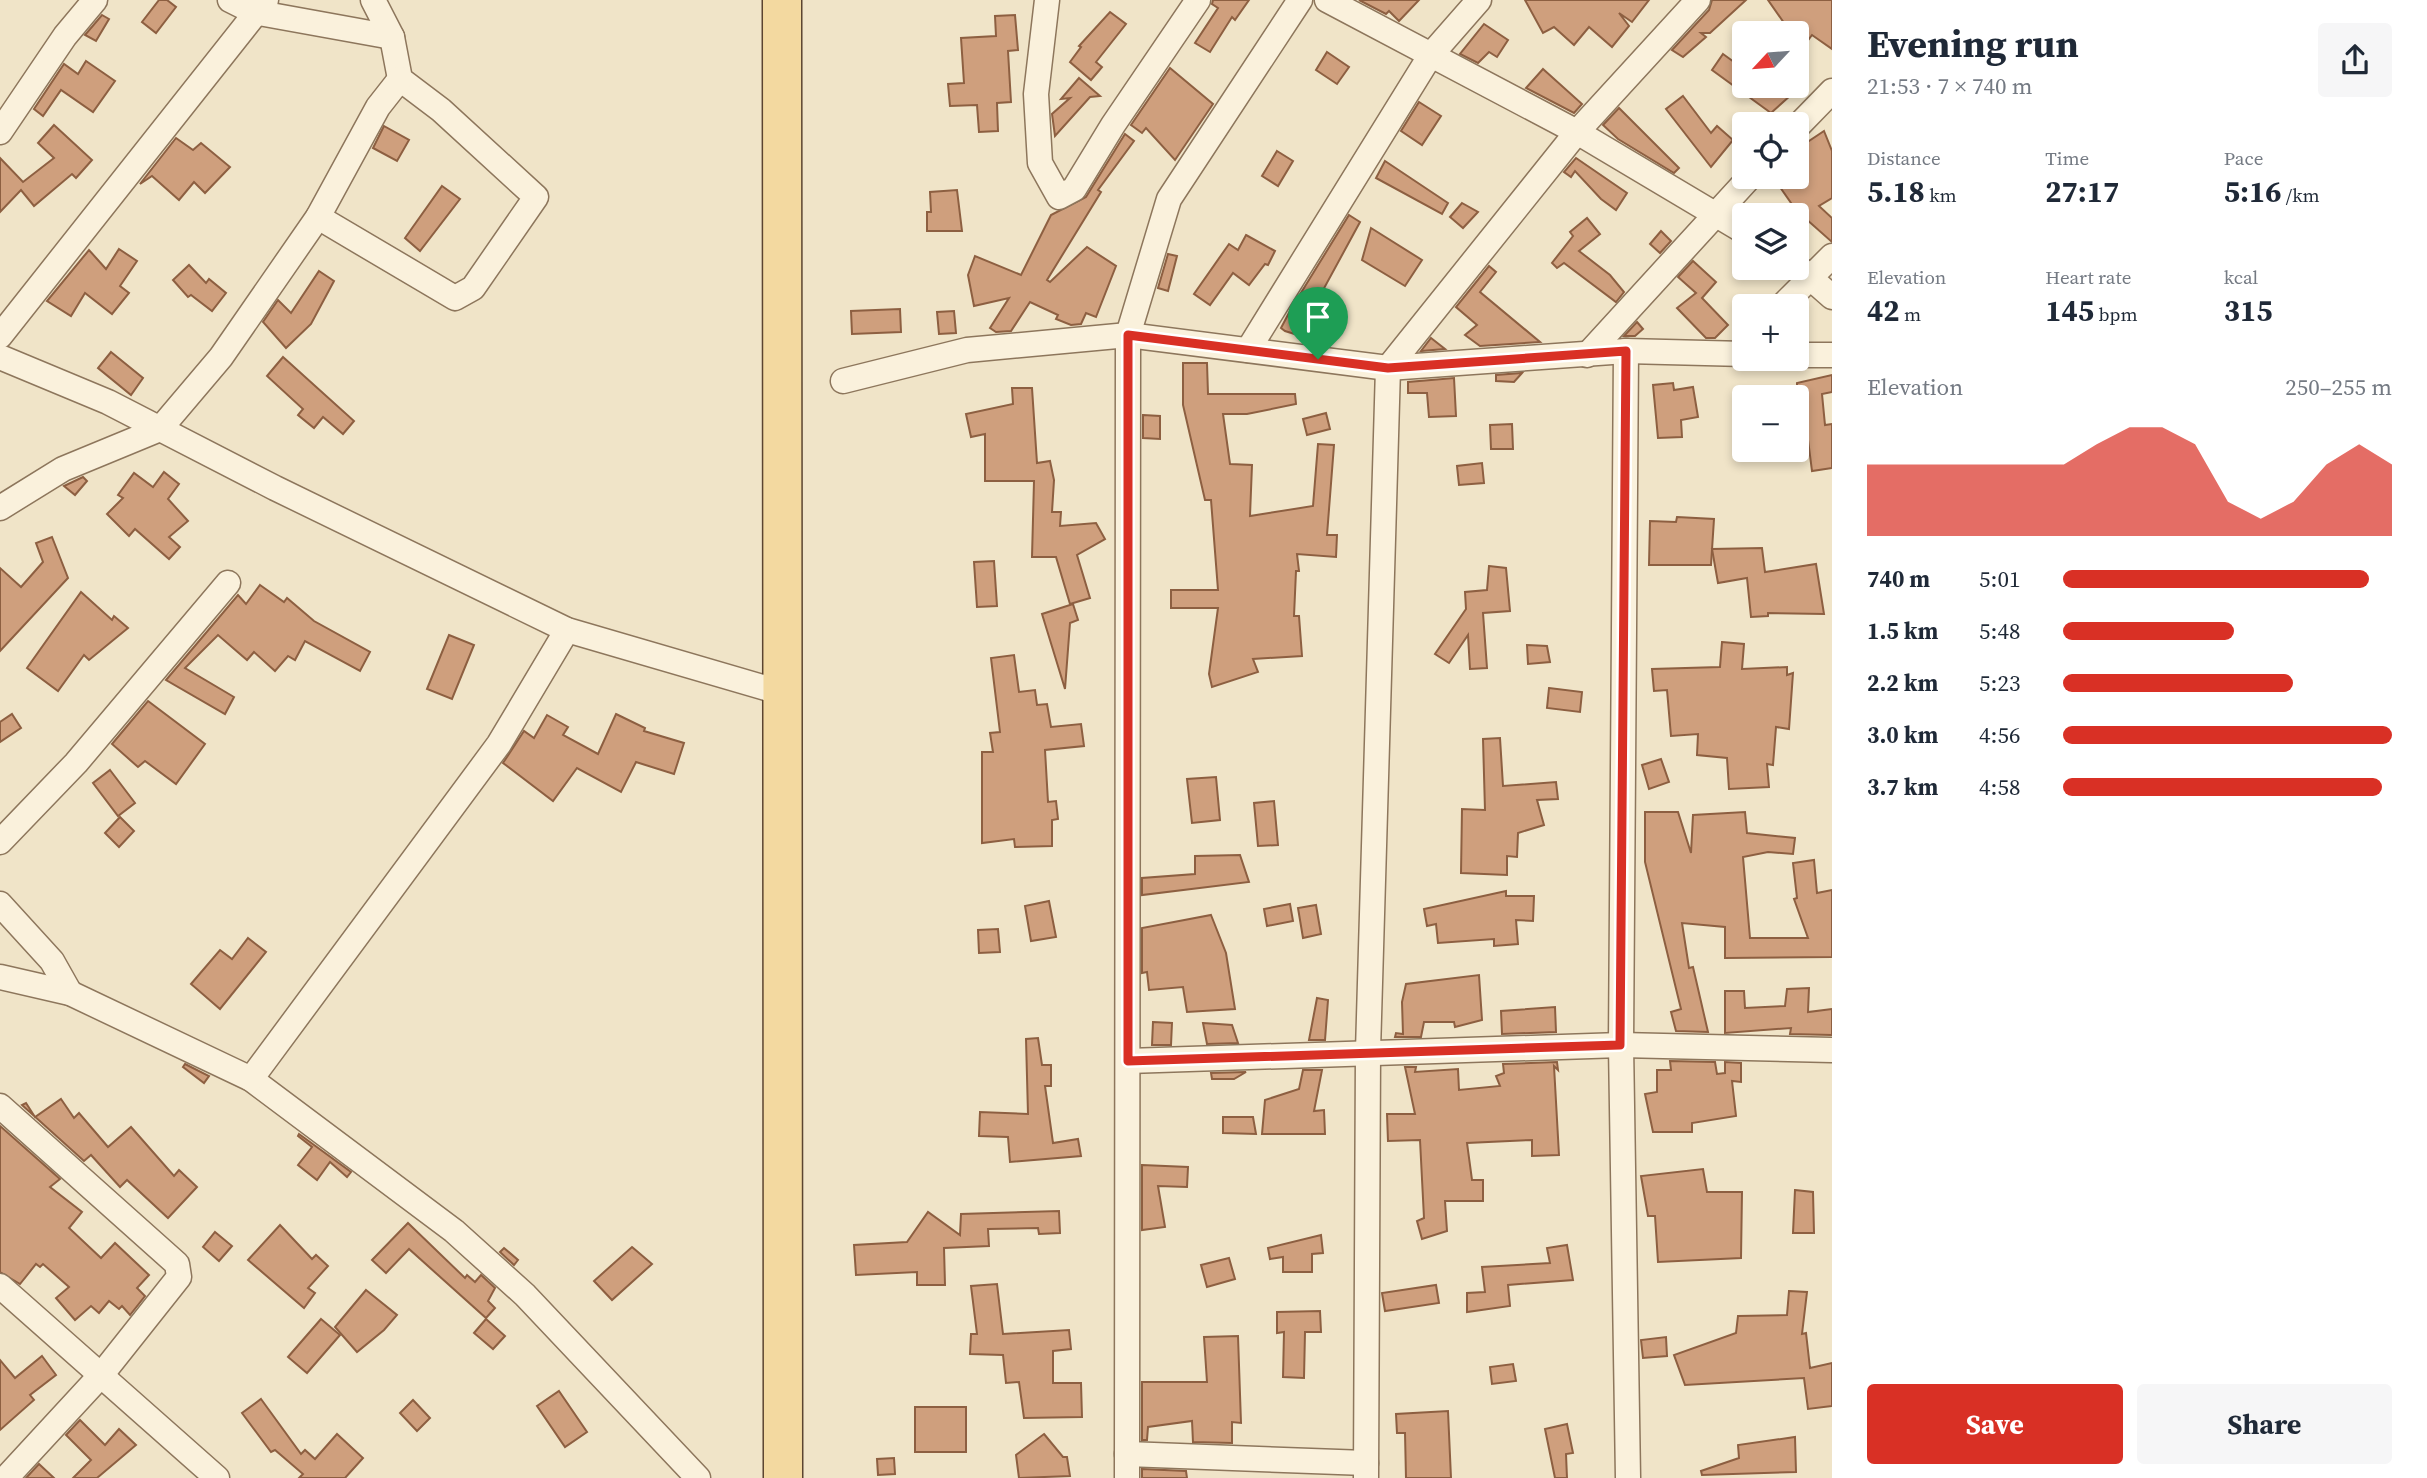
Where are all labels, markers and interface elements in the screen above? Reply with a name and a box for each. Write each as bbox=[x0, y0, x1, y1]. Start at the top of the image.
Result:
text: Evening run bbox=[1867, 18, 2079, 70]
north arrow bbox=[1732, 21, 1810, 98]
map controls bbox=[1732, 21, 1809, 462]
button: share bbox=[2318, 23, 2392, 97]
text: 21:53 · 7 × 740 m bbox=[1867, 70, 2033, 102]
button: locate bbox=[1732, 112, 1809, 189]
text: Distance bbox=[1867, 145, 1941, 171]
text: Time bbox=[2045, 145, 2089, 171]
text: Pace bbox=[2224, 145, 2263, 171]
text: 5.18 bbox=[1867, 171, 1925, 212]
text: 27:17 bbox=[2045, 171, 2119, 212]
text: 5:16 bbox=[2224, 171, 2281, 212]
text: km bbox=[1925, 182, 1957, 208]
text: /km bbox=[2281, 182, 2320, 208]
button: layers bbox=[1732, 203, 1809, 280]
text: Elevation bbox=[1867, 264, 1946, 290]
text: Heart rate bbox=[2045, 264, 2131, 290]
text: kcal bbox=[2224, 264, 2258, 290]
pin bbox=[1288, 287, 1348, 359]
text: 42 bbox=[1867, 290, 1900, 331]
text: 145 bbox=[2045, 290, 2094, 331]
text: 315 bbox=[2224, 290, 2272, 331]
button: + bbox=[1732, 294, 1809, 371]
icon: arrive bbox=[1299, 298, 1337, 336]
text: m bbox=[1900, 301, 1921, 327]
text: bpm bbox=[2094, 301, 2138, 327]
text: Elevation bbox=[1867, 371, 1963, 403]
text: 250–255 m bbox=[2285, 371, 2392, 403]
button: − bbox=[1732, 385, 1809, 462]
text: 740 m bbox=[1867, 563, 1930, 595]
text: 5:01 bbox=[1979, 563, 2020, 595]
text: 1.5 km bbox=[1867, 615, 1938, 647]
text: 5:48 bbox=[1979, 615, 2020, 647]
text: 2.2 km bbox=[1867, 667, 1938, 699]
text: 5:23 bbox=[1979, 667, 2020, 699]
text: 3.0 km bbox=[1867, 719, 1938, 751]
text: 4:56 bbox=[1979, 719, 2020, 751]
text: 3.7 km bbox=[1867, 771, 1938, 803]
text: 4:58 bbox=[1979, 771, 2020, 803]
button: Save bbox=[1867, 1384, 2123, 1464]
button: Share bbox=[2137, 1384, 2392, 1464]

